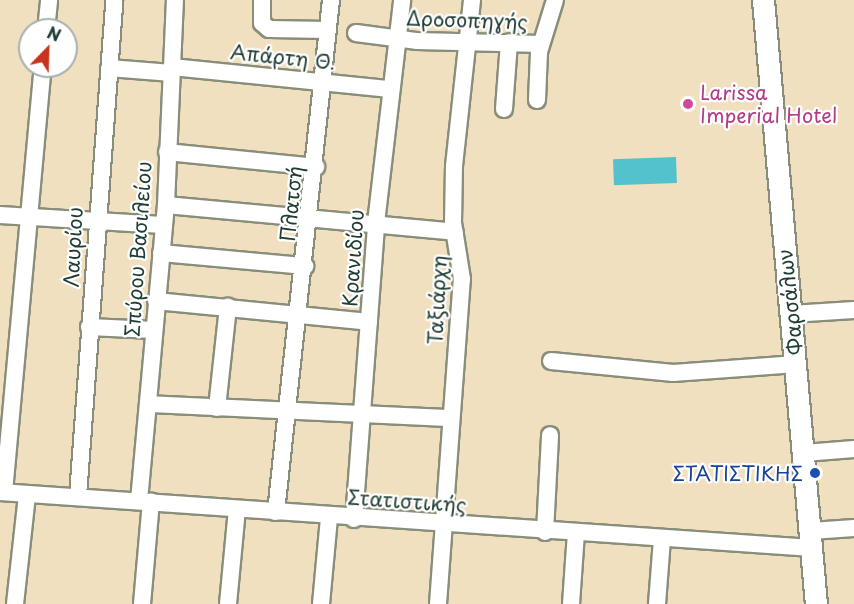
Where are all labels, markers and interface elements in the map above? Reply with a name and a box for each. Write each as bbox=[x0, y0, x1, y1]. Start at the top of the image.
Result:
street label: Δροσοπηγής bbox=[406, 6, 528, 34]
north arrow bbox=[18, 18, 78, 78]
text: N bbox=[44, 20, 65, 47]
street label: Απάρτη Θ. bbox=[229, 40, 337, 74]
place label: Larissa Imperial Hotel bbox=[700, 80, 837, 127]
marker: Larissa Imperial Hotel bbox=[681, 97, 695, 111]
street label: Σπύρου Βασιλείου bbox=[120, 160, 156, 338]
street label: Πλατσή bbox=[275, 165, 307, 243]
street label: Λαυρίου bbox=[59, 206, 87, 288]
street label: Κρανιδίου bbox=[338, 208, 368, 308]
street label: Φαρσάλων bbox=[772, 248, 808, 356]
street label: Ταξιάρχη bbox=[423, 255, 451, 345]
place label: ΣΤΑΤΙΣΤΙΚΗΣ bbox=[673, 461, 803, 485]
marker: ΣΤΑΤΙΣΤΙΚΗΣ bbox=[808, 466, 822, 480]
street label: Στατιστικής bbox=[347, 485, 467, 517]

